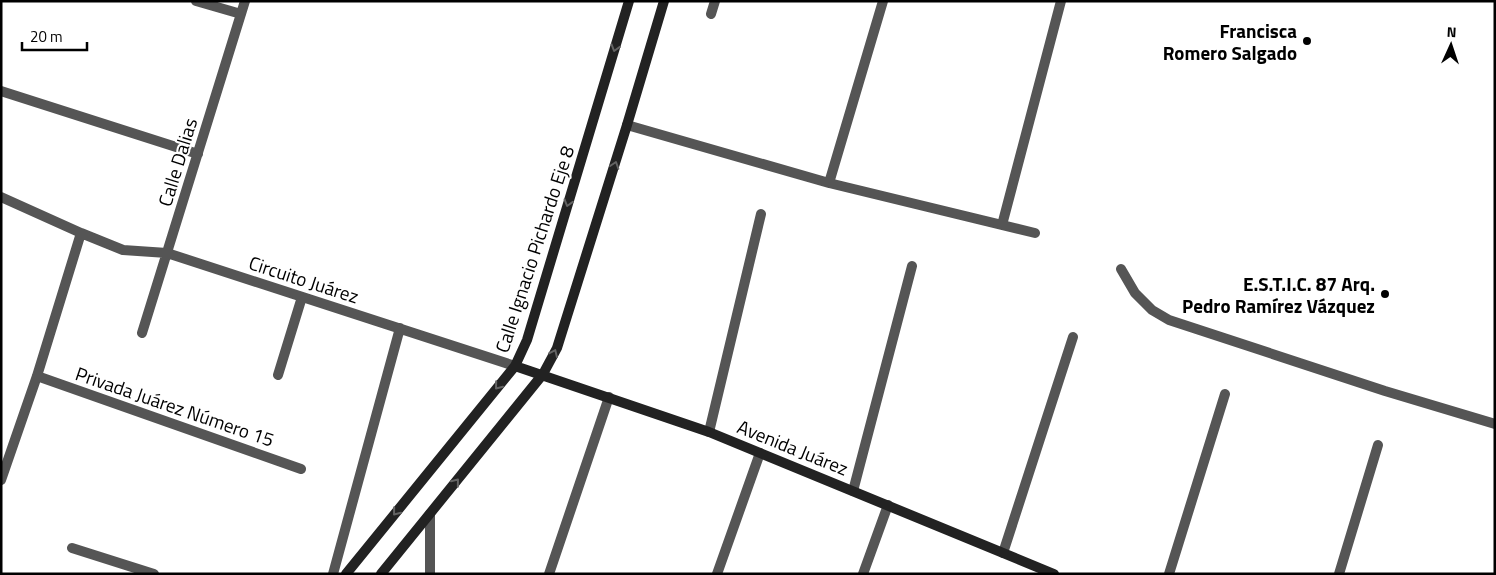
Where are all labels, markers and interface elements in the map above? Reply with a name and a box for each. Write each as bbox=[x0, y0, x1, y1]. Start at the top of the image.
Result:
place label: Francisca Romero Salgado bbox=[1163, 16, 1297, 67]
scale bar bbox=[22, 20, 88, 52]
north arrow bbox=[1426, 20, 1476, 70]
text: N bbox=[1446, 21, 1457, 42]
text: 20 m bbox=[30, 25, 63, 48]
marker: Francisca Romero Salgado bbox=[1301, 35, 1313, 47]
one-way arrow bbox=[610, 43, 620, 52]
street label: Calle Dalias bbox=[150, 114, 204, 210]
street label: Calle Ignacio Pichardo Eje 8 bbox=[487, 141, 581, 356]
one-way arrow bbox=[609, 161, 619, 169]
one-way arrow bbox=[563, 199, 573, 207]
street label: Circuito Juárez bbox=[245, 248, 363, 310]
place label: E.S.T.I.C. 87 Arq. Pedro Ramírez Vázquez bbox=[1182, 269, 1375, 320]
marker: E.S.T.I.C. 87 Arq. Pedro Ramírez Vázquez bbox=[1379, 288, 1391, 300]
one-way arrow bbox=[548, 349, 558, 358]
street label: Privada Juárez Número 15 bbox=[72, 358, 278, 454]
one-way arrow bbox=[495, 380, 503, 389]
street label: Avenida Juárez bbox=[733, 412, 853, 482]
one-way arrow bbox=[451, 478, 460, 487]
one-way arrow bbox=[392, 507, 401, 516]

